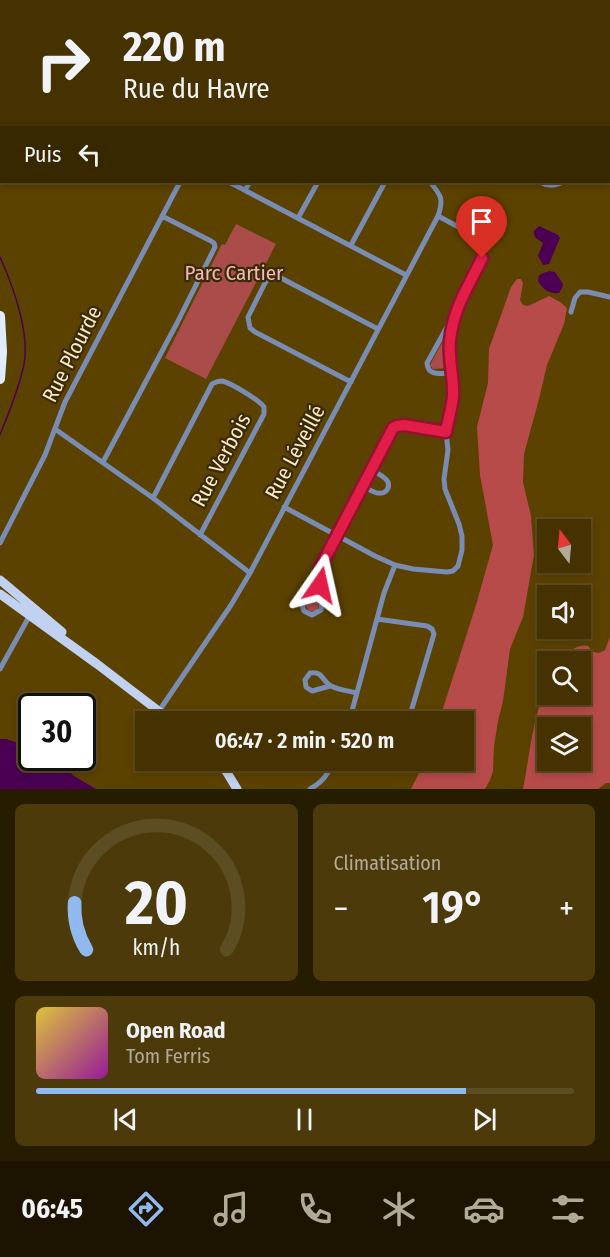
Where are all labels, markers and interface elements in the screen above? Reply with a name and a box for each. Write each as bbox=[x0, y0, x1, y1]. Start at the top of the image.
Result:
text: 220 m bbox=[123, 22, 226, 72]
icon: right bbox=[24, 24, 102, 102]
text: Rue du Havre bbox=[123, 73, 270, 105]
icon: left bbox=[73, 138, 106, 171]
text: Puis bbox=[24, 141, 61, 168]
pin bbox=[456, 196, 507, 258]
icon: arrive bbox=[465, 205, 498, 238]
park label: Parc Cartier bbox=[185, 260, 284, 286]
street label: Rue Plourde bbox=[37, 302, 107, 406]
street label: Rue Léveillé bbox=[259, 400, 331, 504]
street label: Rue Verbois bbox=[186, 409, 256, 511]
north arrow bbox=[537, 519, 591, 573]
map controls bbox=[537, 519, 591, 771]
position arrow bbox=[288, 553, 352, 617]
button: sound bbox=[537, 585, 591, 639]
button: search bbox=[537, 651, 591, 705]
speed limit sign: 30 bbox=[18, 693, 96, 771]
button: layers bbox=[537, 717, 591, 771]
text: 06:47 · 2 min · 520 m bbox=[215, 727, 394, 754]
text: Climatisation bbox=[334, 851, 441, 875]
text: 20 bbox=[124, 866, 188, 941]
text: 19° bbox=[422, 881, 485, 935]
text: − bbox=[334, 889, 348, 929]
text: + bbox=[559, 889, 574, 929]
text: km/h bbox=[132, 935, 180, 961]
text: Open Road bbox=[126, 1017, 226, 1044]
text: Tom Ferris bbox=[126, 1044, 210, 1068]
icon: previous bbox=[109, 1103, 142, 1136]
icon: pause bbox=[288, 1103, 321, 1136]
icon: next bbox=[468, 1103, 501, 1136]
icon: directions bbox=[125, 1188, 167, 1230]
icon: music bbox=[210, 1188, 252, 1230]
icon: phone bbox=[294, 1188, 336, 1230]
icon: climate bbox=[378, 1188, 420, 1230]
icon: car bbox=[463, 1188, 505, 1230]
icon: filters bbox=[547, 1188, 589, 1230]
text: 06:45 bbox=[21, 1193, 83, 1225]

